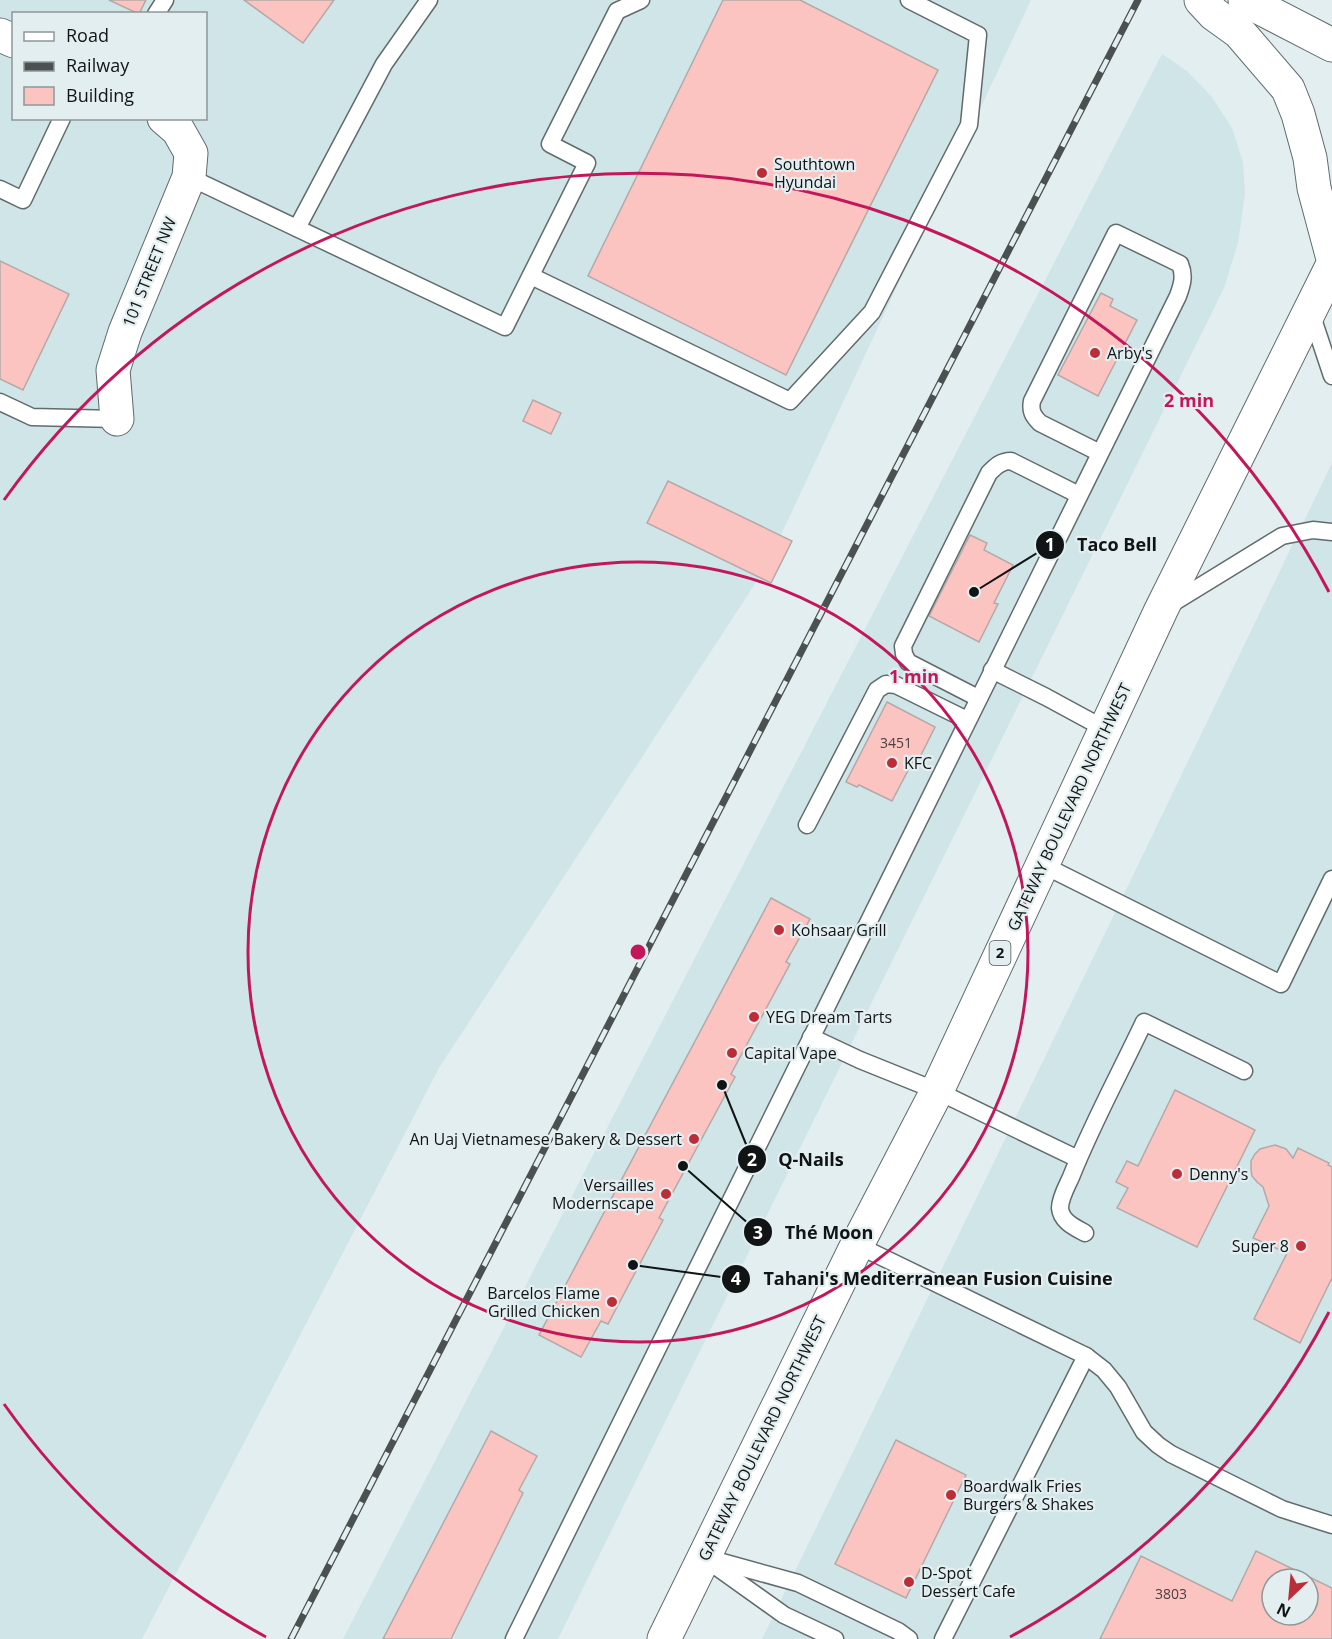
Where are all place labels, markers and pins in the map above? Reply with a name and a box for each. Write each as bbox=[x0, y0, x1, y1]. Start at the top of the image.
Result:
place label: Southtown Hyundai bbox=[774, 153, 855, 193]
marker: Southtown Hyundai bbox=[755, 166, 769, 180]
place label: Arby's bbox=[1107, 342, 1153, 364]
marker: Arby's bbox=[1088, 346, 1102, 360]
callout: Taco Bell bbox=[1035, 527, 1169, 563]
place label: KFC bbox=[904, 752, 932, 774]
marker: KFC bbox=[885, 756, 899, 770]
place label: Kohsaar Grill bbox=[791, 919, 887, 941]
marker: Kohsaar Grill bbox=[772, 923, 786, 937]
centre of rings bbox=[628, 942, 648, 962]
place label: YEG Dream Tarts bbox=[766, 1006, 892, 1028]
marker: YEG Dream Tarts bbox=[747, 1010, 761, 1024]
place label: Capital Vape bbox=[744, 1042, 837, 1064]
marker: Capital Vape bbox=[725, 1046, 739, 1060]
place label: An Uaj Vietnamese Bakery & Dessert bbox=[409, 1128, 682, 1150]
marker: An Uaj Vietnamese Bakery & Dessert bbox=[687, 1132, 701, 1146]
callout: Q-Nails bbox=[737, 1141, 856, 1177]
place label: Denny's bbox=[1189, 1163, 1248, 1185]
marker: Denny's bbox=[1170, 1167, 1184, 1181]
place label: Versailles Modernscape bbox=[552, 1174, 654, 1214]
marker: Versailles Modernscape bbox=[659, 1187, 673, 1201]
callout: Thé Moon bbox=[743, 1214, 886, 1250]
place label: Super 8 bbox=[1232, 1235, 1289, 1257]
marker: Super 8 bbox=[1294, 1239, 1308, 1253]
callout: Tahani's Mediterranean Fusion Cuisine bbox=[721, 1261, 1124, 1297]
place label: Barcelos Flame Grilled Chicken bbox=[487, 1282, 600, 1322]
marker: Barcelos Flame Grilled Chicken bbox=[605, 1295, 619, 1309]
place label: Boardwalk Fries Burgers & Shakes bbox=[963, 1475, 1094, 1515]
marker: Boardwalk Fries Burgers & Shakes bbox=[944, 1488, 958, 1502]
place label: D-Spot Dessert Cafe bbox=[921, 1562, 1016, 1602]
marker: D-Spot Dessert Cafe bbox=[902, 1575, 916, 1589]

